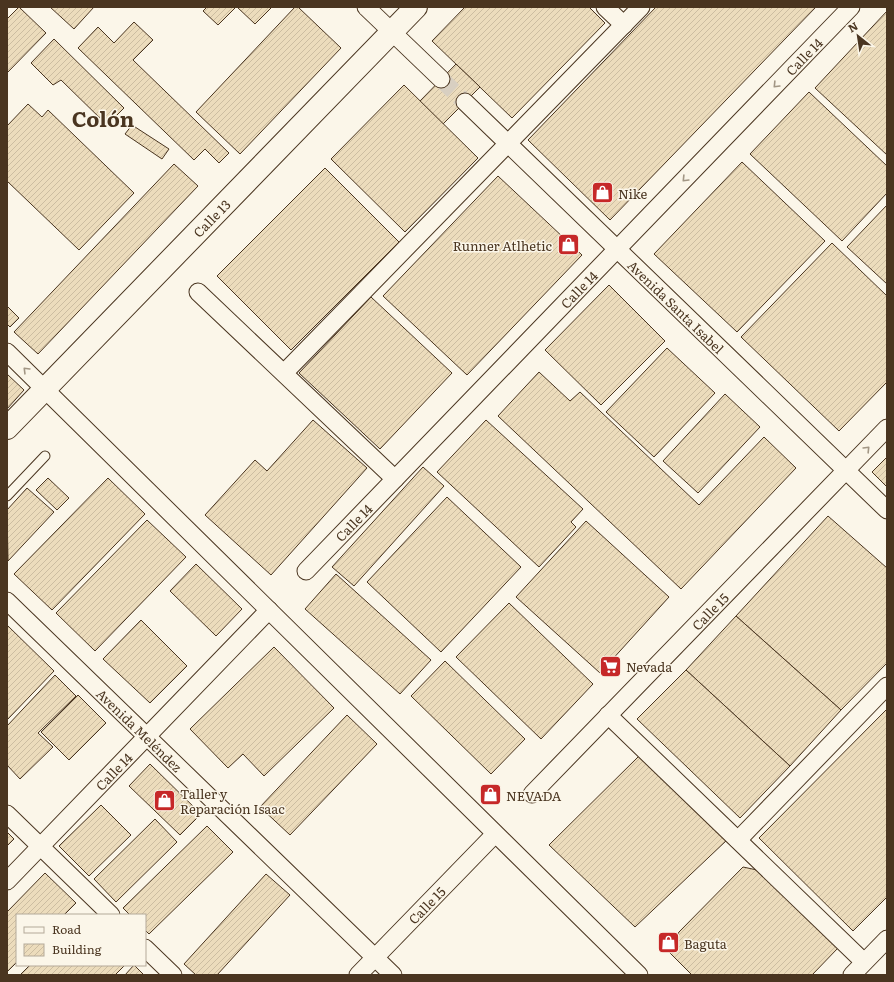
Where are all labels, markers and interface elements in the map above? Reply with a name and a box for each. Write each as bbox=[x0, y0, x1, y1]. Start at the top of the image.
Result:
north arrow bbox=[838, 16, 878, 56]
text: N bbox=[845, 17, 860, 36]
street label: Calle 14 bbox=[781, 33, 826, 79]
one-way arrow bbox=[773, 80, 780, 88]
district label: Colón bbox=[72, 102, 135, 133]
one-way arrow bbox=[682, 174, 690, 182]
shop icon: Nike bbox=[590, 180, 616, 206]
place label: Nike bbox=[618, 184, 648, 203]
street label: Calle 13 bbox=[188, 195, 234, 241]
shop icon: Runner Atlhetic bbox=[555, 232, 581, 258]
place label: Runner Atlhetic bbox=[453, 236, 553, 255]
street label: Avenida Santa Isabel bbox=[624, 255, 729, 358]
street label: Calle 14 bbox=[556, 266, 601, 312]
one-way arrow bbox=[23, 368, 31, 375]
one-way arrow bbox=[862, 446, 869, 454]
street label: Calle 14 bbox=[330, 499, 376, 545]
street label: Calle 15 bbox=[687, 588, 733, 634]
supermarket icon: Nevada bbox=[598, 653, 624, 679]
place label: Nevada bbox=[626, 657, 672, 676]
street label: Avenida Meléndez bbox=[93, 684, 187, 776]
street label: Calle 14 bbox=[91, 748, 136, 794]
shop icon: NEVADA bbox=[478, 782, 504, 808]
place label: Taller y Reparación Isaac bbox=[180, 784, 285, 818]
place label: NEVADA bbox=[506, 786, 562, 805]
shop icon: Taller y Reparación Isaac bbox=[152, 787, 178, 813]
street label: Calle 15 bbox=[404, 881, 449, 928]
legend bbox=[16, 914, 146, 966]
text: Road bbox=[52, 920, 82, 938]
shop icon: Baguta bbox=[656, 930, 682, 956]
place label: Baguta bbox=[684, 934, 727, 953]
text: Building bbox=[52, 940, 102, 958]

